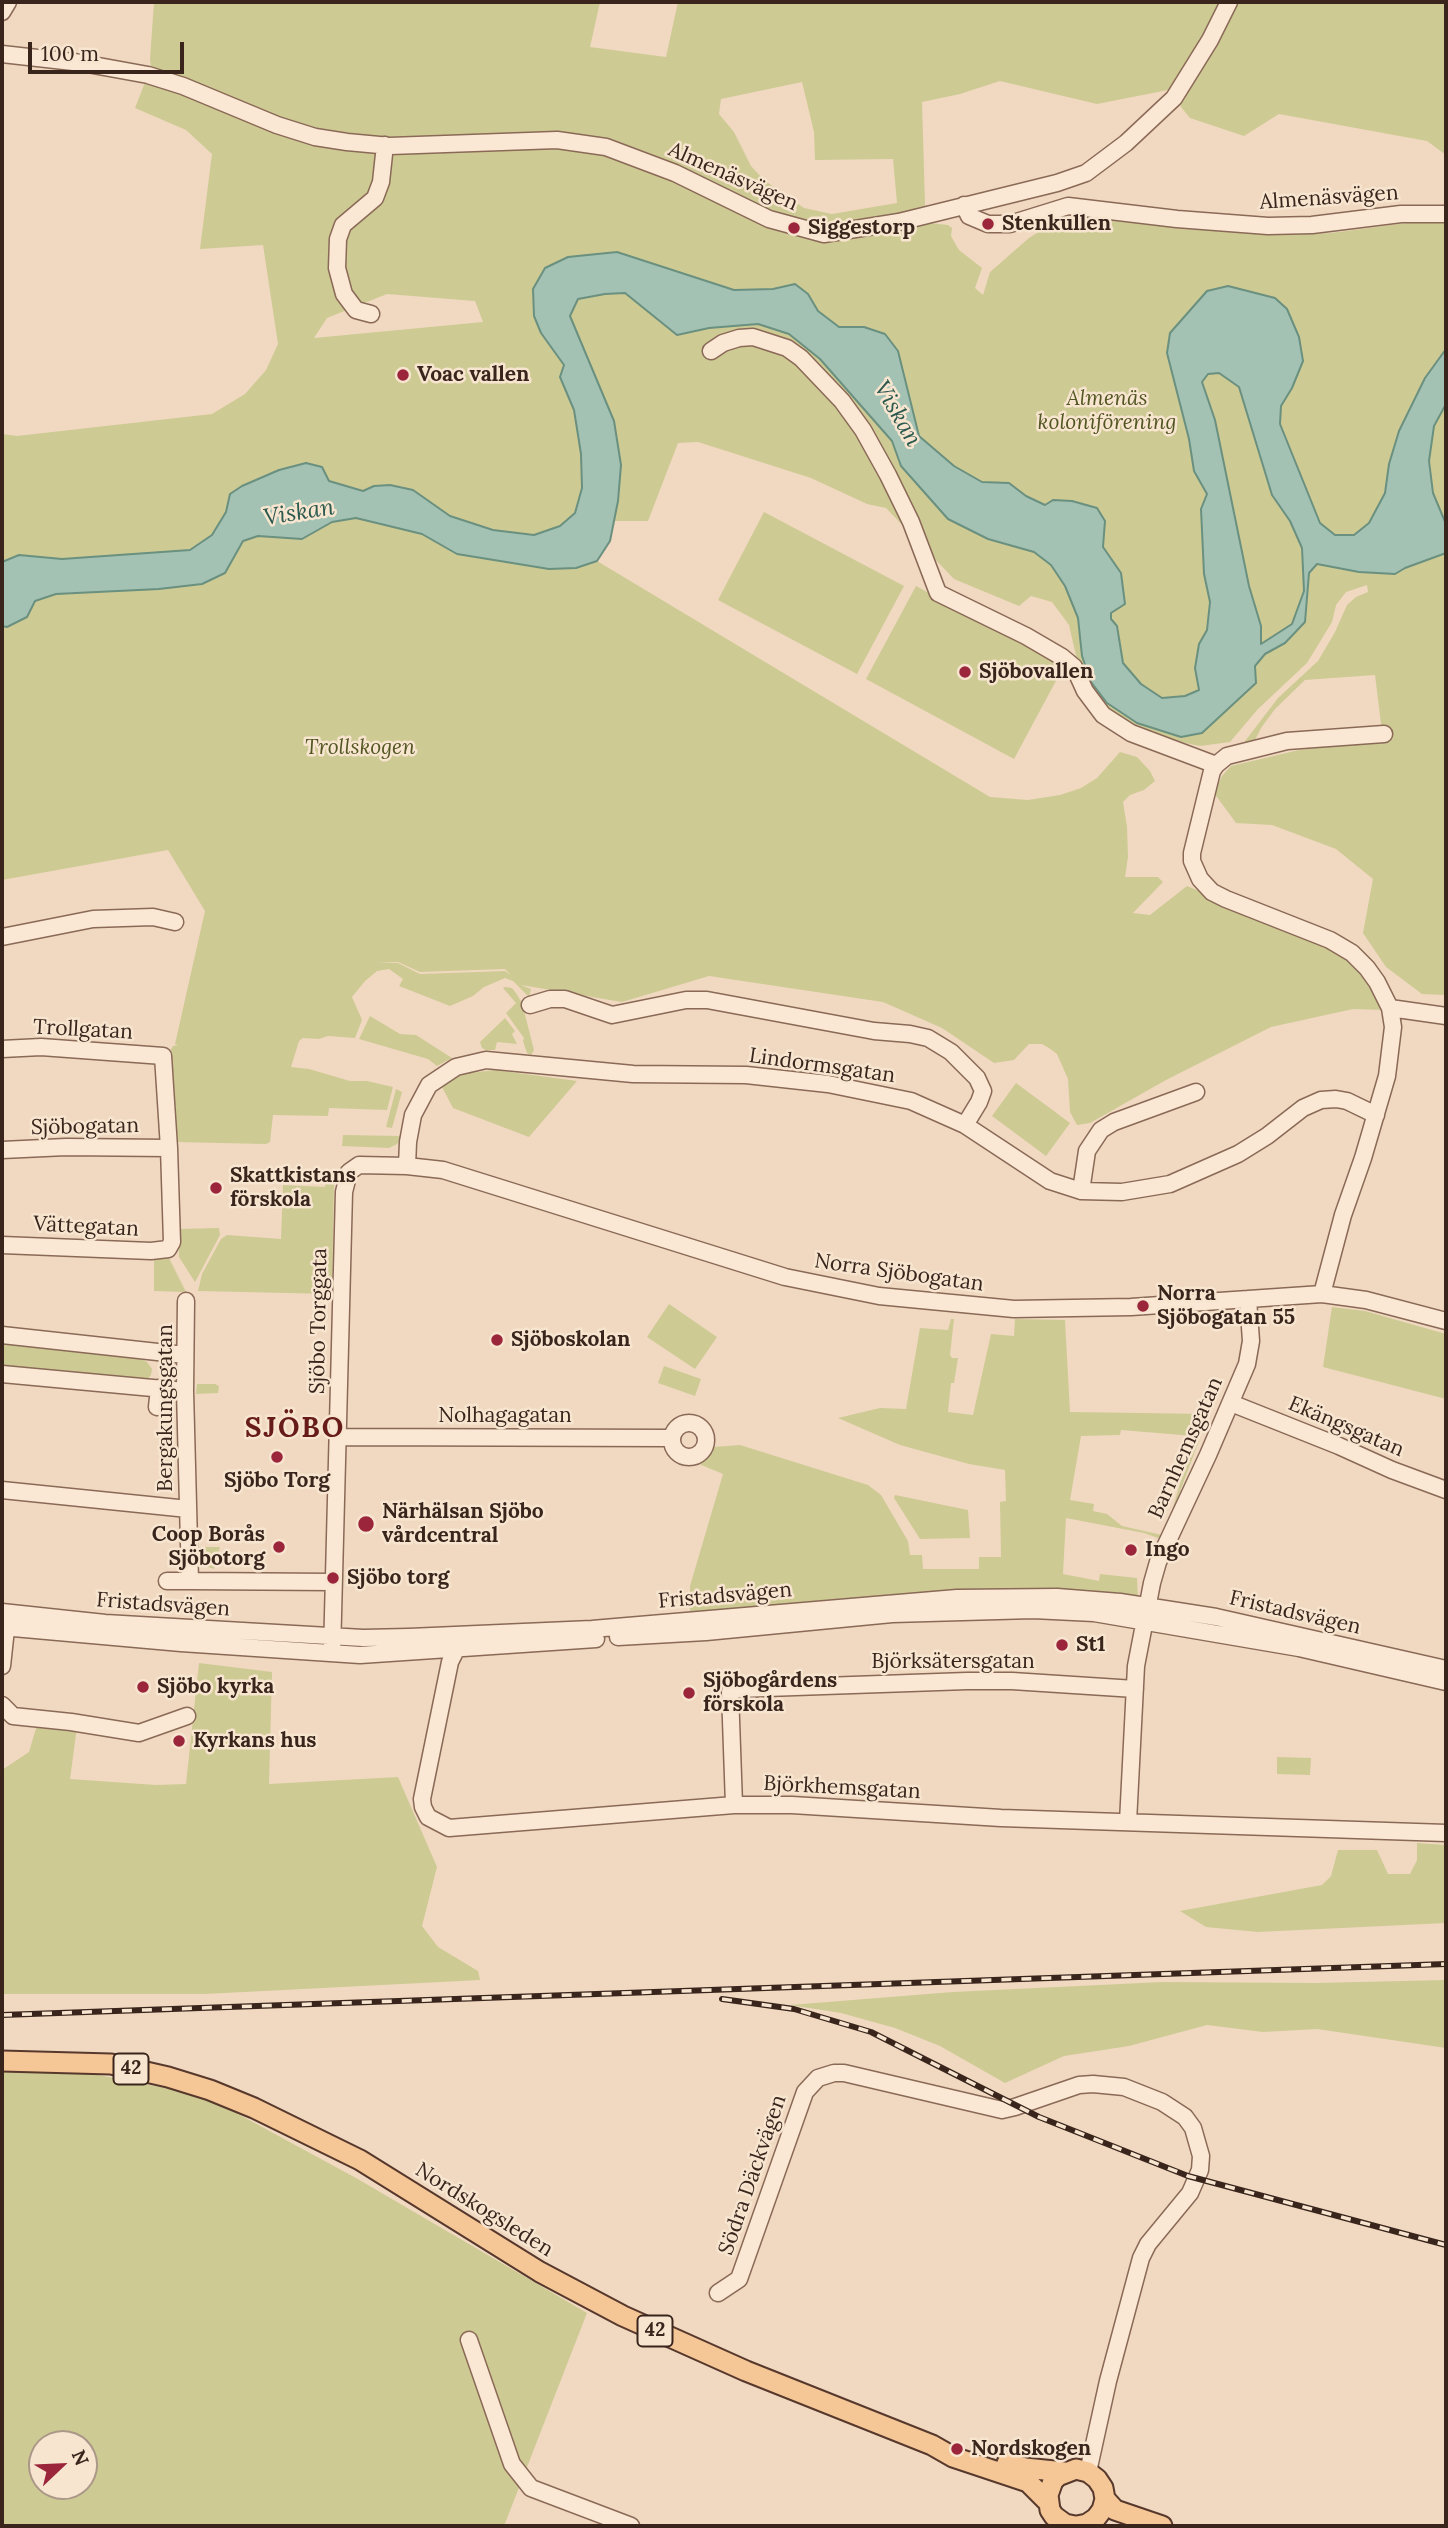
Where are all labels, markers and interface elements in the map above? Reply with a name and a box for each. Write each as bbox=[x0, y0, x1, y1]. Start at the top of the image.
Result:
scale bar bbox=[32, 28, 187, 72]
text: 100 m bbox=[41, 40, 99, 67]
street label: Almenäsvägen bbox=[664, 137, 802, 217]
street label: Almenäsvägen bbox=[1259, 181, 1399, 215]
place label: Stenkullen bbox=[1002, 211, 1111, 237]
place label: Siggestorp bbox=[808, 215, 915, 241]
marker: Stenkullen bbox=[980, 216, 996, 232]
marker: Siggestorp bbox=[786, 220, 802, 236]
place label: Voac vallen bbox=[417, 362, 530, 388]
marker: Voac vallen bbox=[395, 367, 411, 383]
water label: Viskan bbox=[867, 376, 927, 452]
park label: Almenäs koloniförening bbox=[1038, 386, 1176, 436]
water label: Viskan bbox=[262, 494, 336, 532]
place label: Sjöbovallen bbox=[979, 659, 1093, 685]
marker: Sjöbovallen bbox=[957, 664, 973, 680]
park label: Trollskogen bbox=[305, 735, 415, 761]
street label: Trollgatan bbox=[33, 1015, 133, 1045]
street label: Lindormsgatan bbox=[747, 1043, 897, 1089]
street label: Sjöbogatan bbox=[31, 1113, 139, 1141]
place label: Skattkistans förskola bbox=[230, 1163, 356, 1213]
marker: Skattkistans förskola bbox=[208, 1180, 224, 1196]
street label: Vättegatan bbox=[33, 1212, 139, 1242]
street label: Sjöbo Torggata bbox=[305, 1248, 333, 1394]
street label: Norra Sjöbogatan bbox=[813, 1249, 985, 1297]
place label: Norra Sjöbogatan 55 bbox=[1157, 1281, 1295, 1331]
marker: Norra Sjöbogatan 55 bbox=[1135, 1298, 1151, 1314]
street label: Bergakungsgatan bbox=[153, 1324, 179, 1492]
place label: Sjöboskolan bbox=[511, 1327, 630, 1353]
marker: Sjöboskolan bbox=[489, 1332, 505, 1348]
street label: Barnhemsgatan bbox=[1144, 1373, 1228, 1523]
street label: Ekängsgatan bbox=[1284, 1391, 1408, 1463]
street label: Nolhagagatan bbox=[438, 1403, 572, 1429]
district label: SJÖBO bbox=[245, 1412, 345, 1446]
marker: Sjöbo Torg bbox=[269, 1449, 285, 1465]
place label: Sjöbo Torg bbox=[224, 1468, 330, 1494]
place label: Närhälsan Sjöbo vårdcentral bbox=[382, 1499, 544, 1549]
marker: Närhälsan Sjöbo vårdcentral bbox=[356, 1514, 376, 1534]
place label: Coop Borås Sjöbotorg bbox=[152, 1522, 265, 1572]
place label: Ingo bbox=[1145, 1537, 1190, 1563]
marker: Coop Borås Sjöbotorg bbox=[271, 1539, 287, 1555]
marker: Ingo bbox=[1123, 1542, 1139, 1558]
place label: Sjöbo torg bbox=[347, 1565, 449, 1591]
marker: Sjöbo torg bbox=[325, 1570, 341, 1586]
street label: Fristadsvägen bbox=[657, 1578, 793, 1614]
street label: Fristadsvägen bbox=[1227, 1586, 1363, 1640]
street label: Fristadsvägen bbox=[95, 1588, 231, 1622]
place label: St1 bbox=[1076, 1632, 1106, 1658]
marker: St1 bbox=[1054, 1637, 1070, 1653]
street label: Björksätersgatan bbox=[871, 1649, 1035, 1675]
place label: Sjöbogårdens förskola bbox=[703, 1668, 837, 1718]
place label: Sjöbo kyrka bbox=[157, 1674, 274, 1700]
marker: Sjöbo kyrka bbox=[135, 1679, 151, 1695]
marker: Sjöbogårdens förskola bbox=[681, 1685, 697, 1701]
place label: Kyrkans hus bbox=[193, 1728, 317, 1754]
marker: Kyrkans hus bbox=[171, 1733, 187, 1749]
street label: Björkhemsgatan bbox=[763, 1771, 921, 1805]
road number: 42 bbox=[114, 2054, 148, 2084]
street label: Södra Däckvägen bbox=[714, 2092, 792, 2258]
street label: Nordskogsleden bbox=[410, 2158, 558, 2262]
road number: 42 bbox=[638, 2316, 672, 2346]
north arrow bbox=[28, 2430, 98, 2500]
place label: Nordskogen bbox=[971, 2436, 1091, 2462]
marker: Nordskogen bbox=[949, 2441, 965, 2457]
text: N bbox=[67, 2446, 94, 2469]

